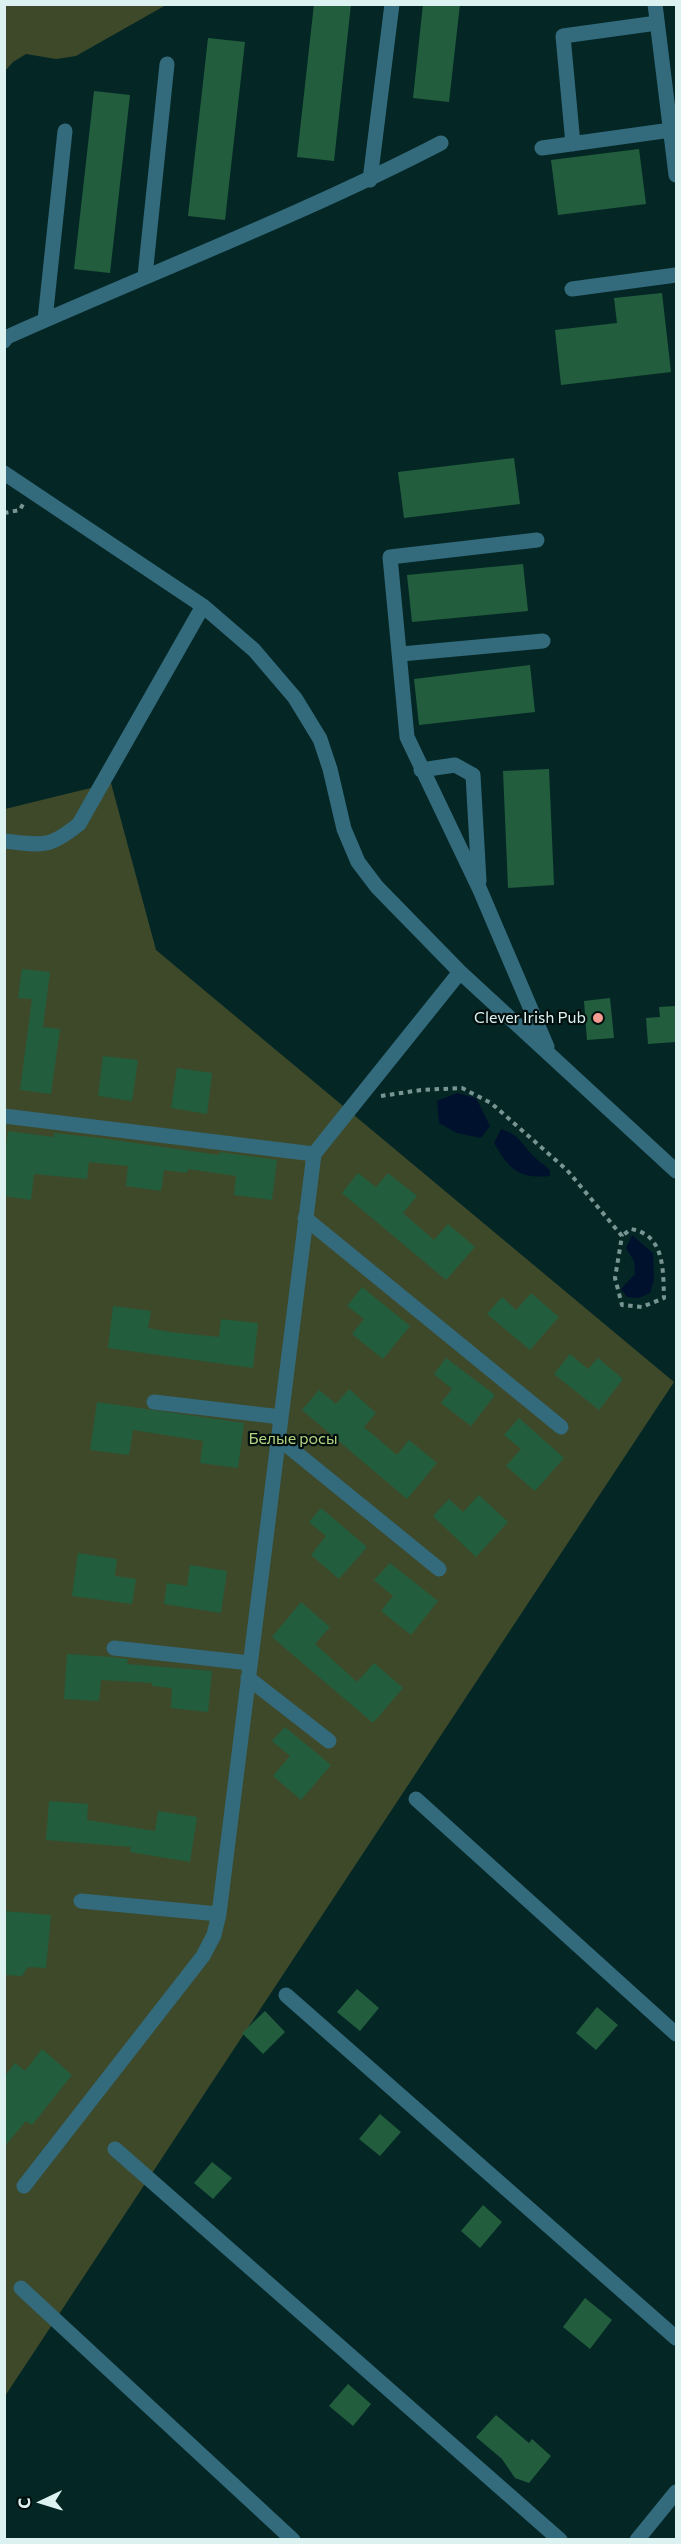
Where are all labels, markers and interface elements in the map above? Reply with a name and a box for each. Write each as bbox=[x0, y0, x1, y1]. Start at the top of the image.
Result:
place label: Clever Irish Pub bbox=[474, 1008, 586, 1028]
marker: Clever Irish Pub bbox=[591, 1011, 605, 1025]
park label: Белые росы bbox=[248, 1429, 338, 1449]
north arrow bbox=[12, 2472, 72, 2532]
text: С bbox=[14, 2497, 33, 2509]

